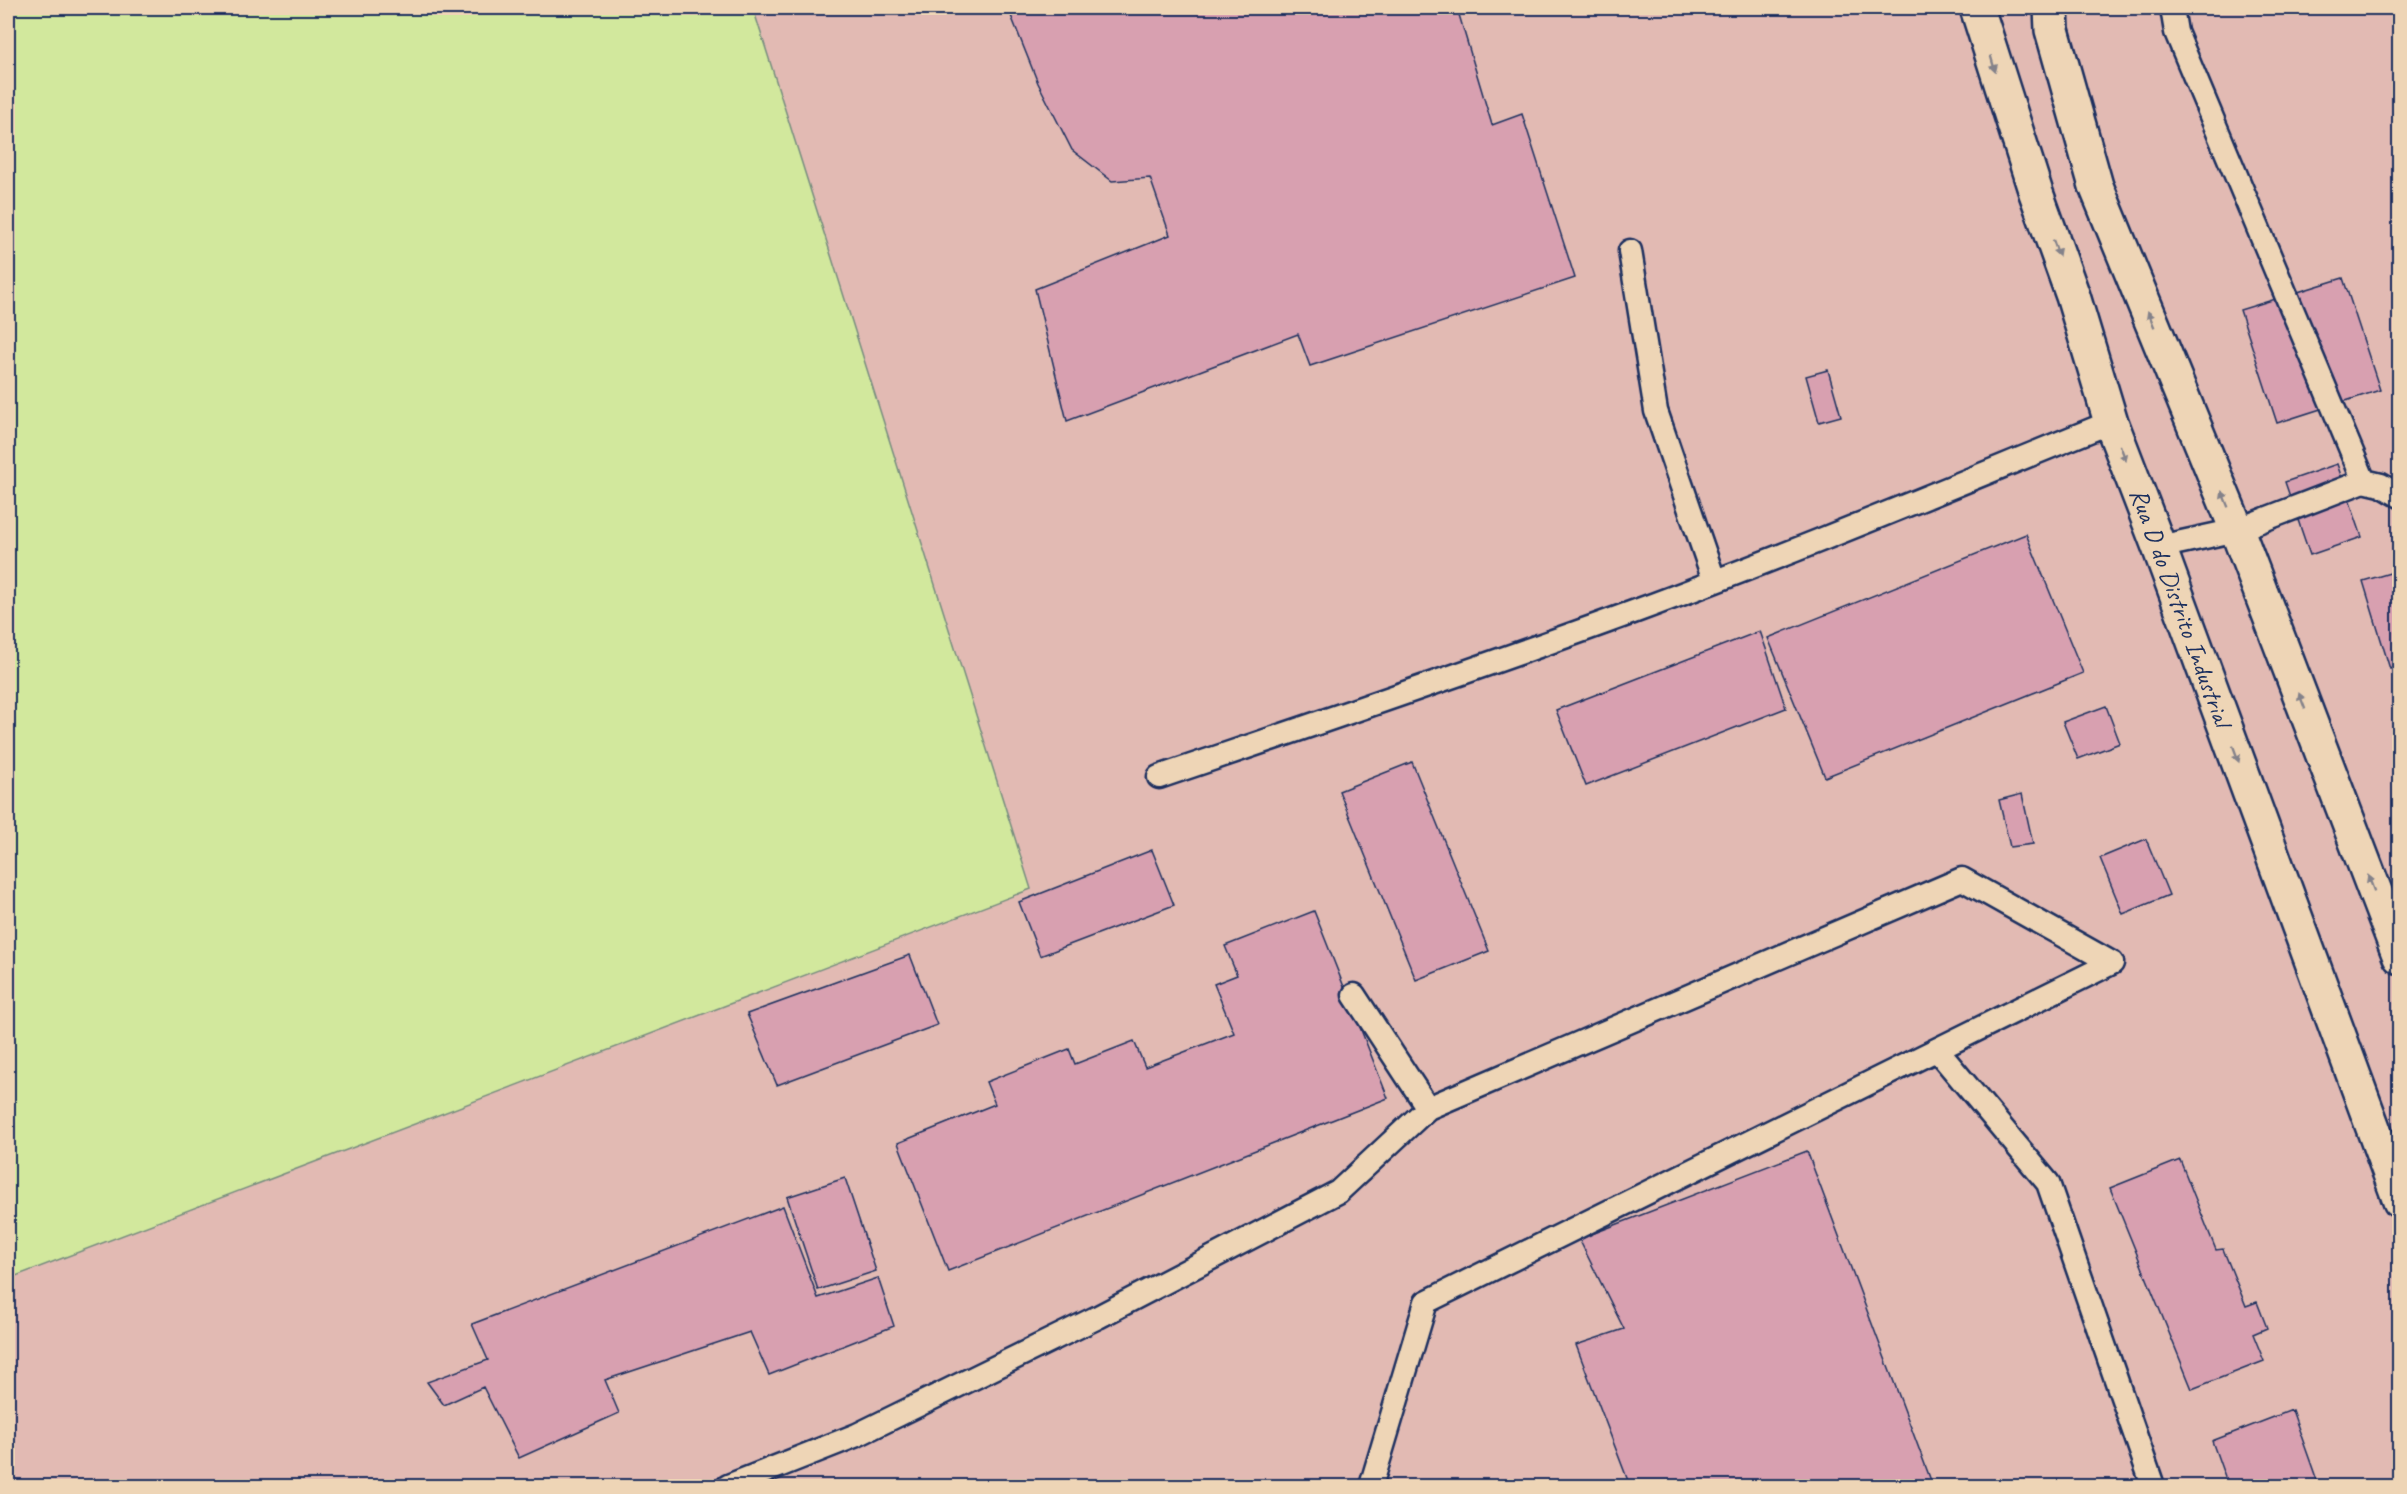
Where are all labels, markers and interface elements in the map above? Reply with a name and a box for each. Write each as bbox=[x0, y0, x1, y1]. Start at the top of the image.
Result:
one-way arrow bbox=[1989, 55, 1999, 73]
one-way arrow bbox=[2051, 240, 2061, 258]
one-way arrow bbox=[2146, 309, 2156, 327]
one-way arrow bbox=[2118, 445, 2128, 463]
street label: Rua D do Distrito Industrial bbox=[2122, 484, 2240, 735]
one-way arrow bbox=[2220, 490, 2229, 508]
one-way arrow bbox=[2297, 691, 2307, 709]
one-way arrow bbox=[2231, 745, 2241, 763]
one-way arrow bbox=[2366, 874, 2376, 892]

